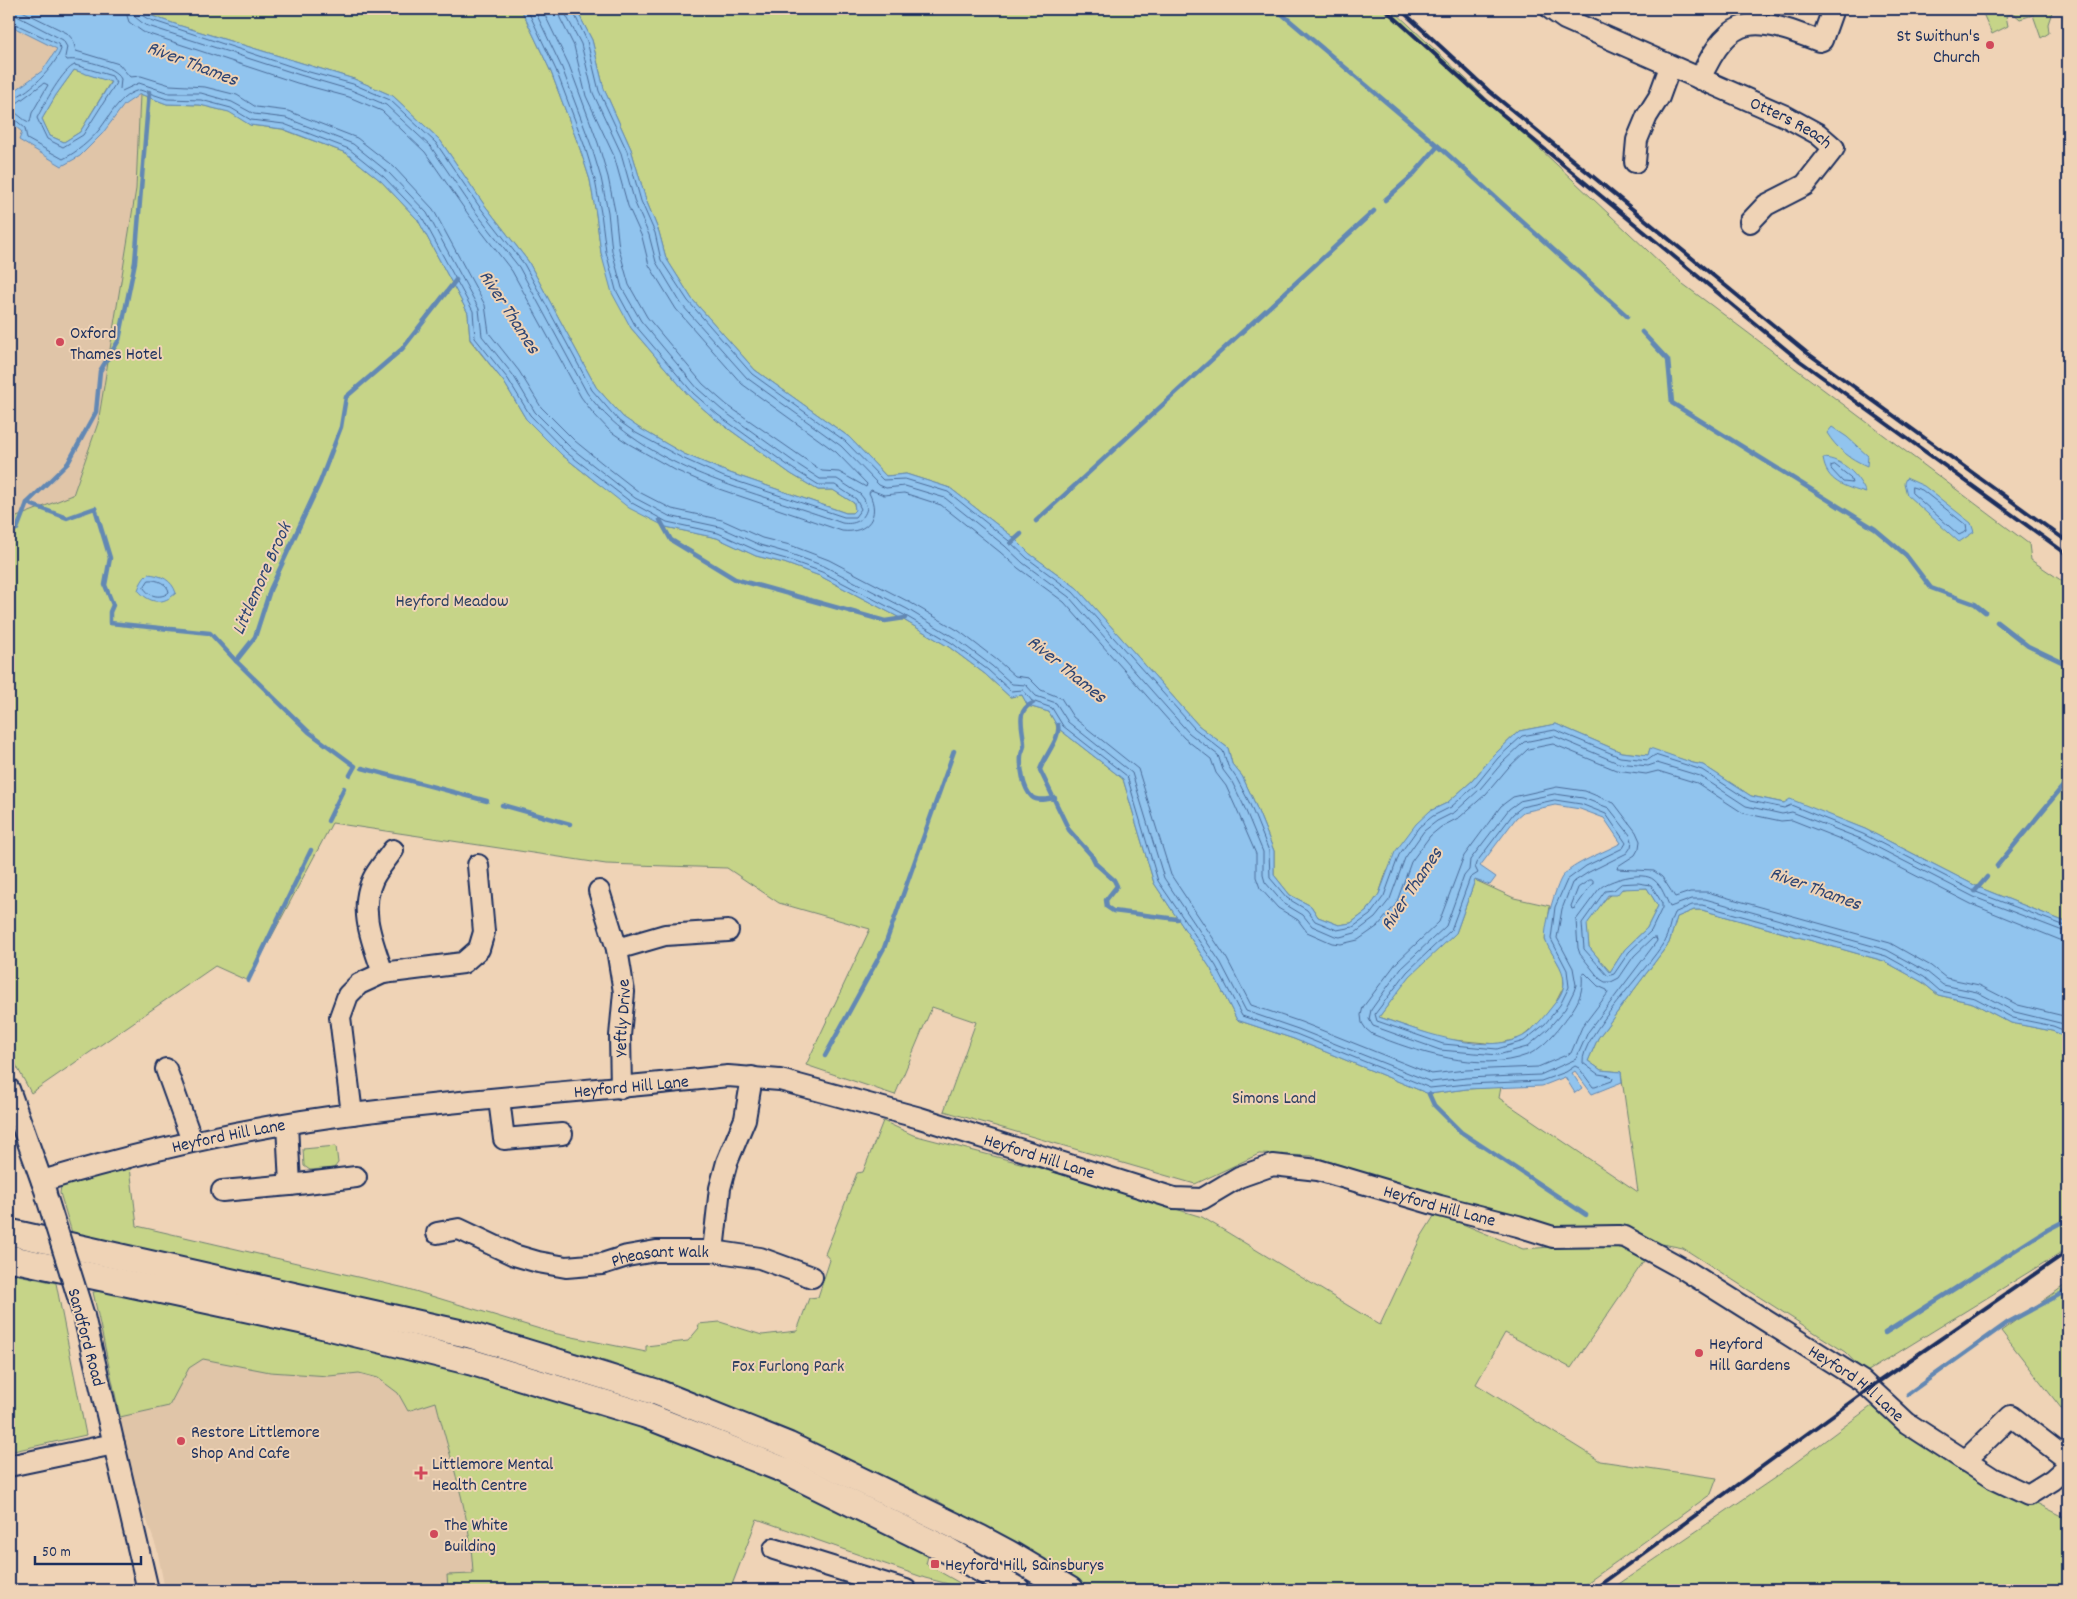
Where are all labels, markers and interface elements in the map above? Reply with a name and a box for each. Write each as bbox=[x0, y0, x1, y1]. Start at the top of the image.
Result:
place label: St Swithun's Church bbox=[1896, 25, 1980, 71]
water label: River Thames bbox=[143, 36, 242, 95]
marker: St Swithun's Church bbox=[1984, 39, 1996, 51]
street label: Otters Reach bbox=[1745, 92, 1837, 156]
water label: River Thames bbox=[471, 266, 546, 361]
place label: Oxford Thames Hotel bbox=[70, 322, 163, 368]
marker: Oxford Thames Hotel bbox=[54, 336, 66, 348]
water label: Littlemore Brook bbox=[226, 517, 301, 640]
park label: Heyford Meadow bbox=[396, 590, 508, 615]
water label: River Thames bbox=[1020, 630, 1112, 712]
water label: River Thames bbox=[1375, 842, 1451, 937]
water label: River Thames bbox=[1766, 861, 1865, 920]
street label: Yeftly Drive bbox=[610, 977, 639, 1057]
street label: Heyford Hill Lane bbox=[573, 1070, 690, 1106]
park label: Simons Land bbox=[1232, 1087, 1316, 1112]
street label: Heyford Hill Lane bbox=[170, 1114, 287, 1161]
street label: Heyford Hill Lane bbox=[980, 1129, 1098, 1187]
street label: Heyford Hill Lane bbox=[1380, 1180, 1498, 1235]
street label: Pheasant Walk bbox=[608, 1241, 709, 1275]
street label: Sandford Road bbox=[60, 1286, 110, 1389]
place label: Heyford Hill Gardens bbox=[1709, 1333, 1791, 1379]
street label: Heyford Hill Lane bbox=[1802, 1340, 1909, 1429]
marker: Heyford Hill Gardens bbox=[1693, 1347, 1705, 1359]
park label: Fox Furlong Park bbox=[732, 1355, 844, 1380]
place label: Restore Littlemore Shop And Cafe bbox=[191, 1421, 320, 1467]
marker: Restore Littlemore Shop And Cafe bbox=[175, 1435, 187, 1447]
place label: Littlemore Mental Health Centre bbox=[432, 1453, 554, 1499]
marker: Littlemore Mental Health Centre bbox=[414, 1466, 428, 1480]
place label: The White Building bbox=[444, 1514, 508, 1560]
marker: The White Building bbox=[428, 1528, 440, 1540]
scale bar bbox=[35, 1534, 141, 1566]
text: 50 m bbox=[42, 1542, 71, 1564]
place label: Heyford Hill, Sainsburys bbox=[945, 1554, 1104, 1579]
marker: Heyford Hill, Sainsburys bbox=[929, 1558, 941, 1570]

